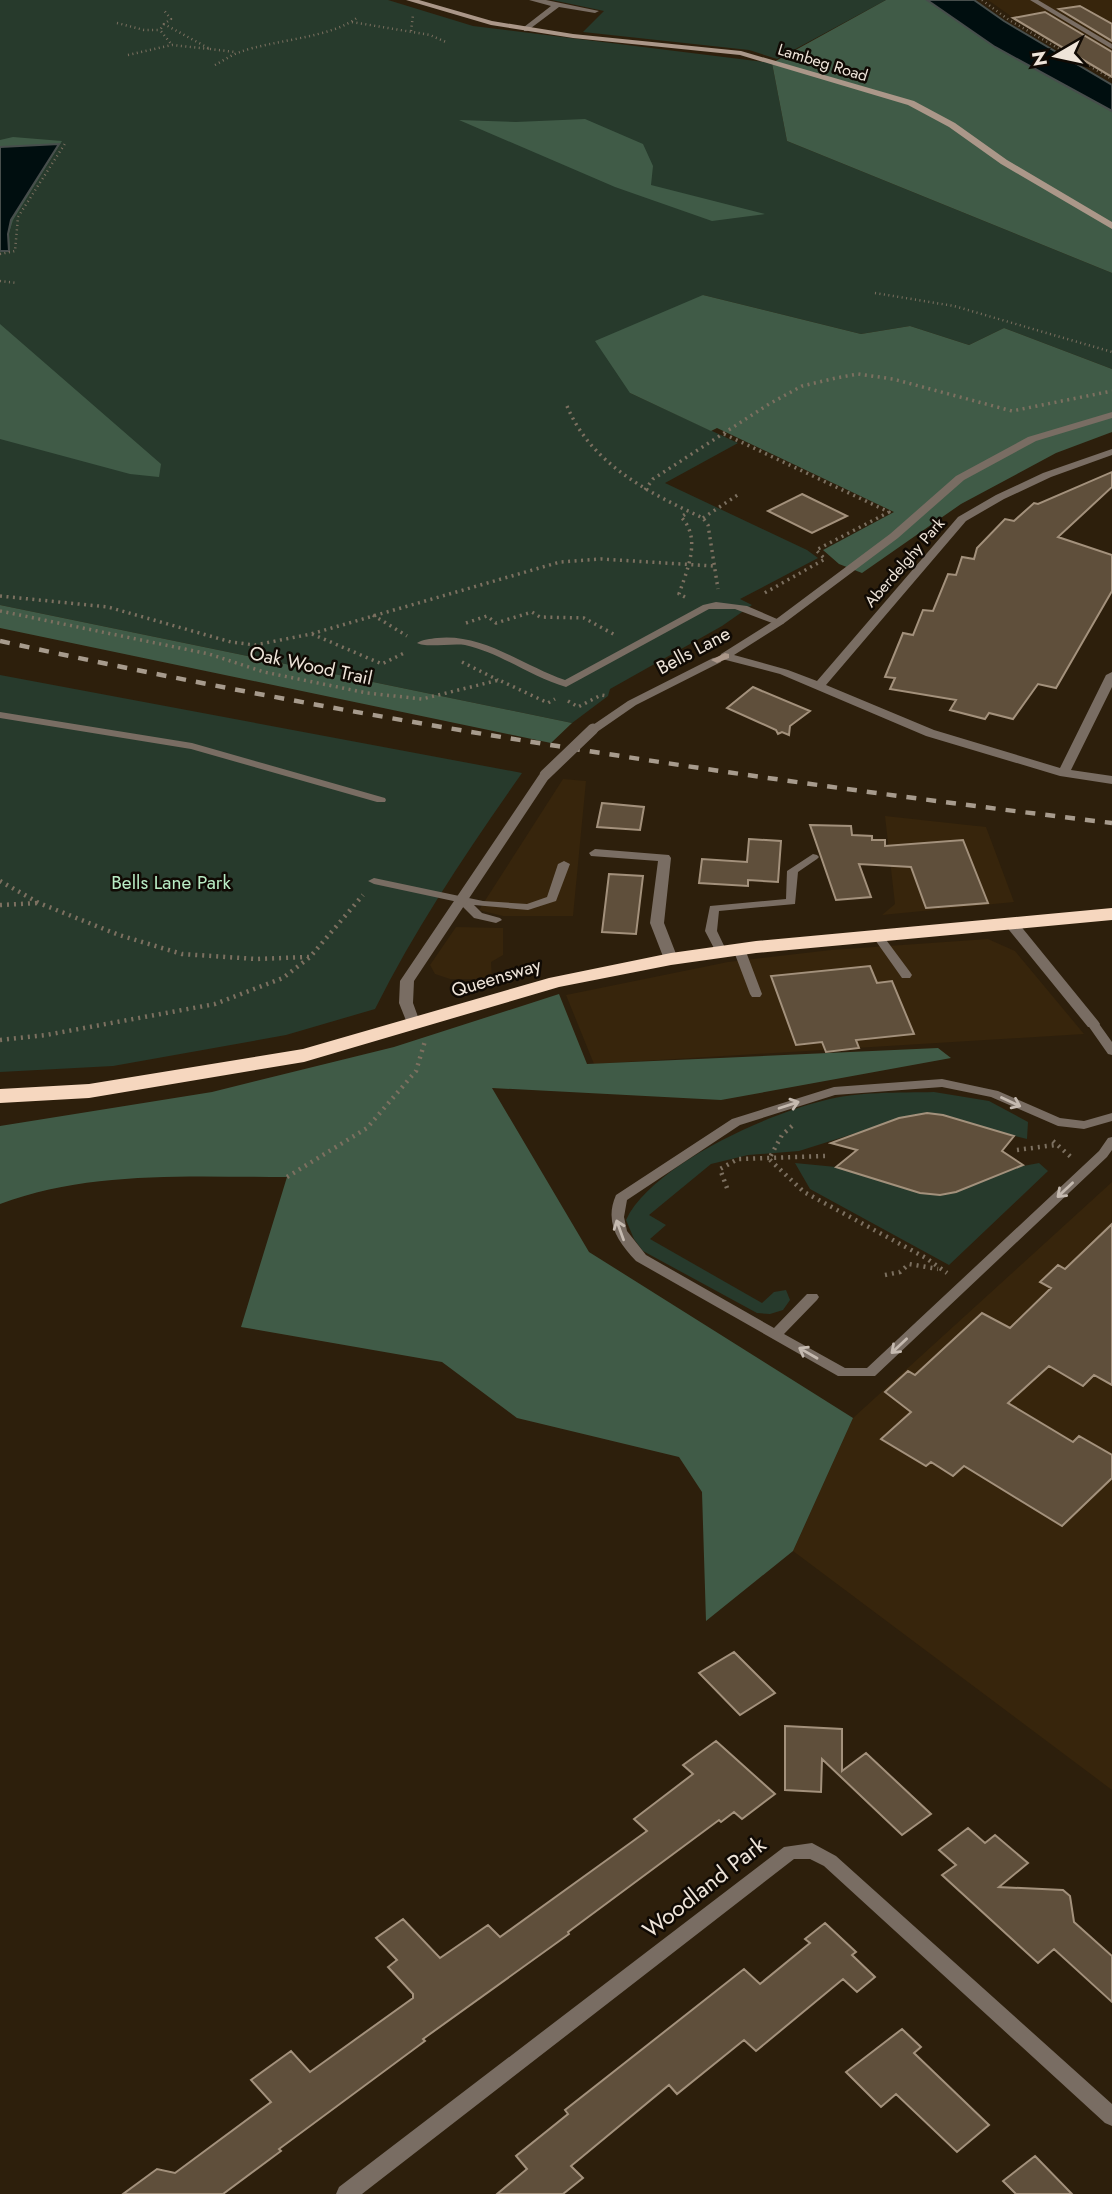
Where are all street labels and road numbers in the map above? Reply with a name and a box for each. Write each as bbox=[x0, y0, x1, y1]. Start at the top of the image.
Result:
street label: Lambeg Road bbox=[775, 38, 871, 87]
street label: Aberdelghy Park bbox=[859, 512, 951, 612]
street label: Bells Lane bbox=[652, 620, 735, 681]
street label: Oak Wood Trail bbox=[247, 639, 375, 692]
street label: Queensway bbox=[448, 951, 545, 1004]
street label: Woodland Park bbox=[635, 1827, 774, 1946]

